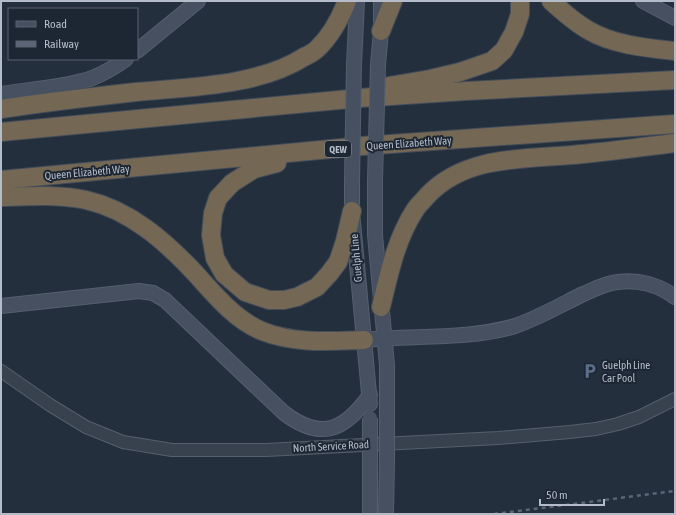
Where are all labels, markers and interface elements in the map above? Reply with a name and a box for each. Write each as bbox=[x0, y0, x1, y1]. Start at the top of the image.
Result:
legend bbox=[8, 8, 138, 60]
text: Road bbox=[44, 17, 67, 31]
text: Railway bbox=[44, 37, 79, 51]
street label: Queen Elizabeth Way bbox=[366, 134, 452, 152]
road number: QEW bbox=[325, 141, 351, 157]
street label: Queen Elizabeth Way bbox=[44, 162, 130, 182]
street label: Guelph Line bbox=[348, 233, 364, 283]
place label: Guelph Line Car Pool bbox=[602, 359, 650, 384]
parking icon: Guelph Line Car Pool bbox=[581, 362, 599, 380]
street label: North Service Road bbox=[293, 438, 369, 454]
scale bar bbox=[540, 481, 604, 507]
text: 50 m bbox=[546, 488, 568, 502]

